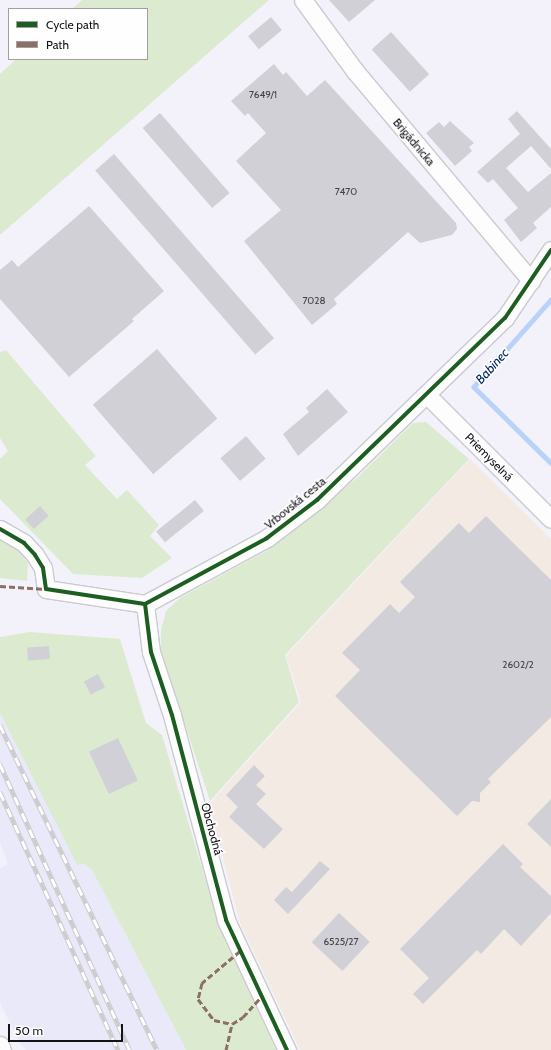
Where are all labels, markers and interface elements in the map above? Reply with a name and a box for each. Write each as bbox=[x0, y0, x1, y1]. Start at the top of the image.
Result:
legend bbox=[8, 8, 148, 60]
text: Cycle path bbox=[46, 17, 99, 32]
text: Path bbox=[46, 37, 69, 52]
house number: 7649/1 bbox=[249, 89, 277, 101]
street label: Brigádnicka bbox=[390, 115, 438, 169]
house number: 7470 bbox=[335, 186, 357, 198]
house number: 7028 bbox=[302, 295, 326, 307]
water label: Babinec bbox=[472, 345, 512, 387]
street label: Priemyselná bbox=[462, 430, 516, 484]
street label: Vrbovská cesta bbox=[261, 474, 329, 532]
house number: 2602/2 bbox=[502, 659, 534, 671]
street label: Obchodná bbox=[198, 801, 226, 857]
house number: 6525/27 bbox=[323, 936, 359, 948]
scale bar bbox=[10, 1016, 125, 1042]
text: 50 m bbox=[15, 1023, 43, 1038]

